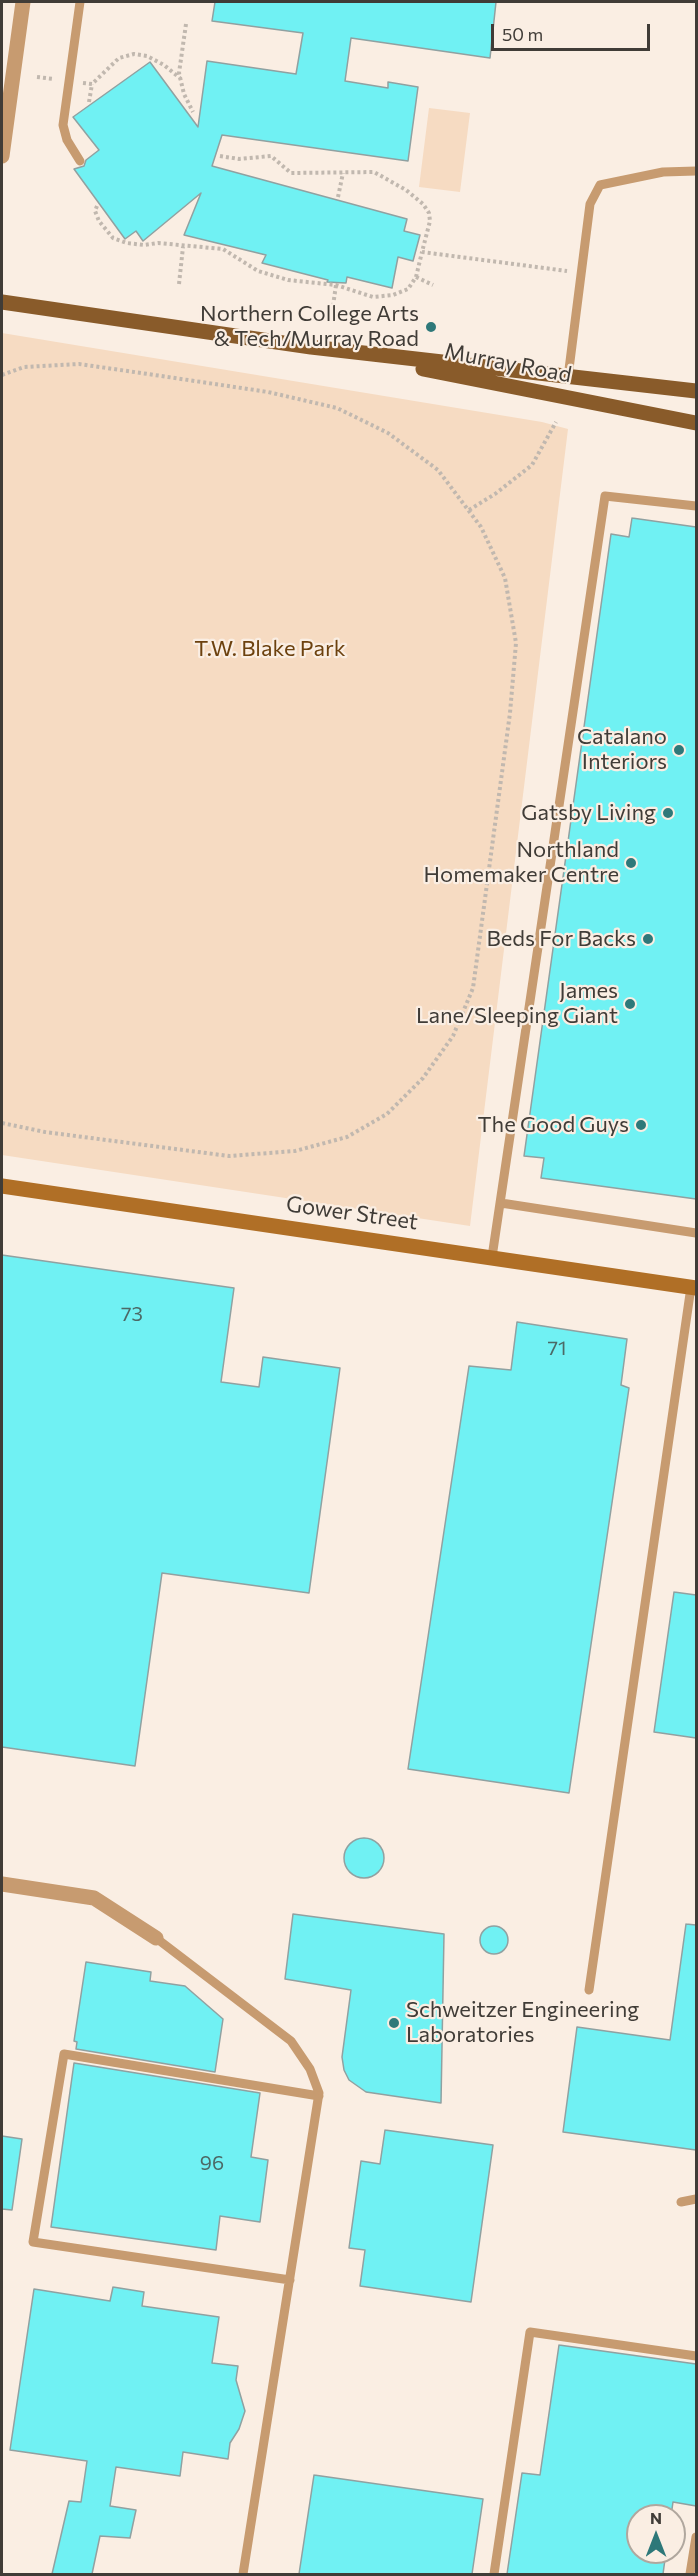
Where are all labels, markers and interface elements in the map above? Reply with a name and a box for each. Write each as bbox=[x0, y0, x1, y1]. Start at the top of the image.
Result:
scale bar bbox=[494, 12, 653, 50]
text: 50 m bbox=[502, 23, 543, 45]
place label: Northern College Arts & Tech/Murray Road bbox=[200, 301, 419, 352]
marker: Northern College Arts & Tech/Murray Road bbox=[424, 320, 438, 334]
street label: Murray Road bbox=[442, 338, 574, 388]
park label: T.W. Blake Park bbox=[194, 636, 346, 662]
place label: Catalano Interiors bbox=[577, 724, 667, 776]
marker: Catalano Interiors bbox=[672, 743, 686, 757]
place label: Gatsby Living bbox=[521, 800, 656, 826]
marker: Gatsby Living bbox=[661, 806, 675, 820]
place label: Northland Homemaker Centre bbox=[424, 837, 619, 888]
marker: Northland Homemaker Centre bbox=[624, 856, 638, 870]
place label: Beds For Backs bbox=[486, 926, 636, 952]
marker: Beds For Backs bbox=[641, 932, 655, 946]
place label: James Lane/Sleeping Giant bbox=[416, 978, 618, 1030]
marker: James Lane/Sleeping Giant bbox=[623, 997, 637, 1011]
place label: The Good Guys bbox=[477, 1112, 629, 1138]
marker: The Good Guys bbox=[634, 1118, 648, 1132]
street label: Gower Street bbox=[284, 1191, 420, 1235]
house number: 73 bbox=[121, 1302, 143, 1326]
house number: 71 bbox=[547, 1336, 567, 1360]
place label: Schweitzer Engineering Laboratories bbox=[406, 1997, 639, 2048]
marker: Schweitzer Engineering Laboratories bbox=[387, 2016, 401, 2030]
house number: 96 bbox=[200, 2151, 224, 2175]
north arrow bbox=[626, 2504, 686, 2564]
text: N bbox=[650, 2508, 662, 2527]

